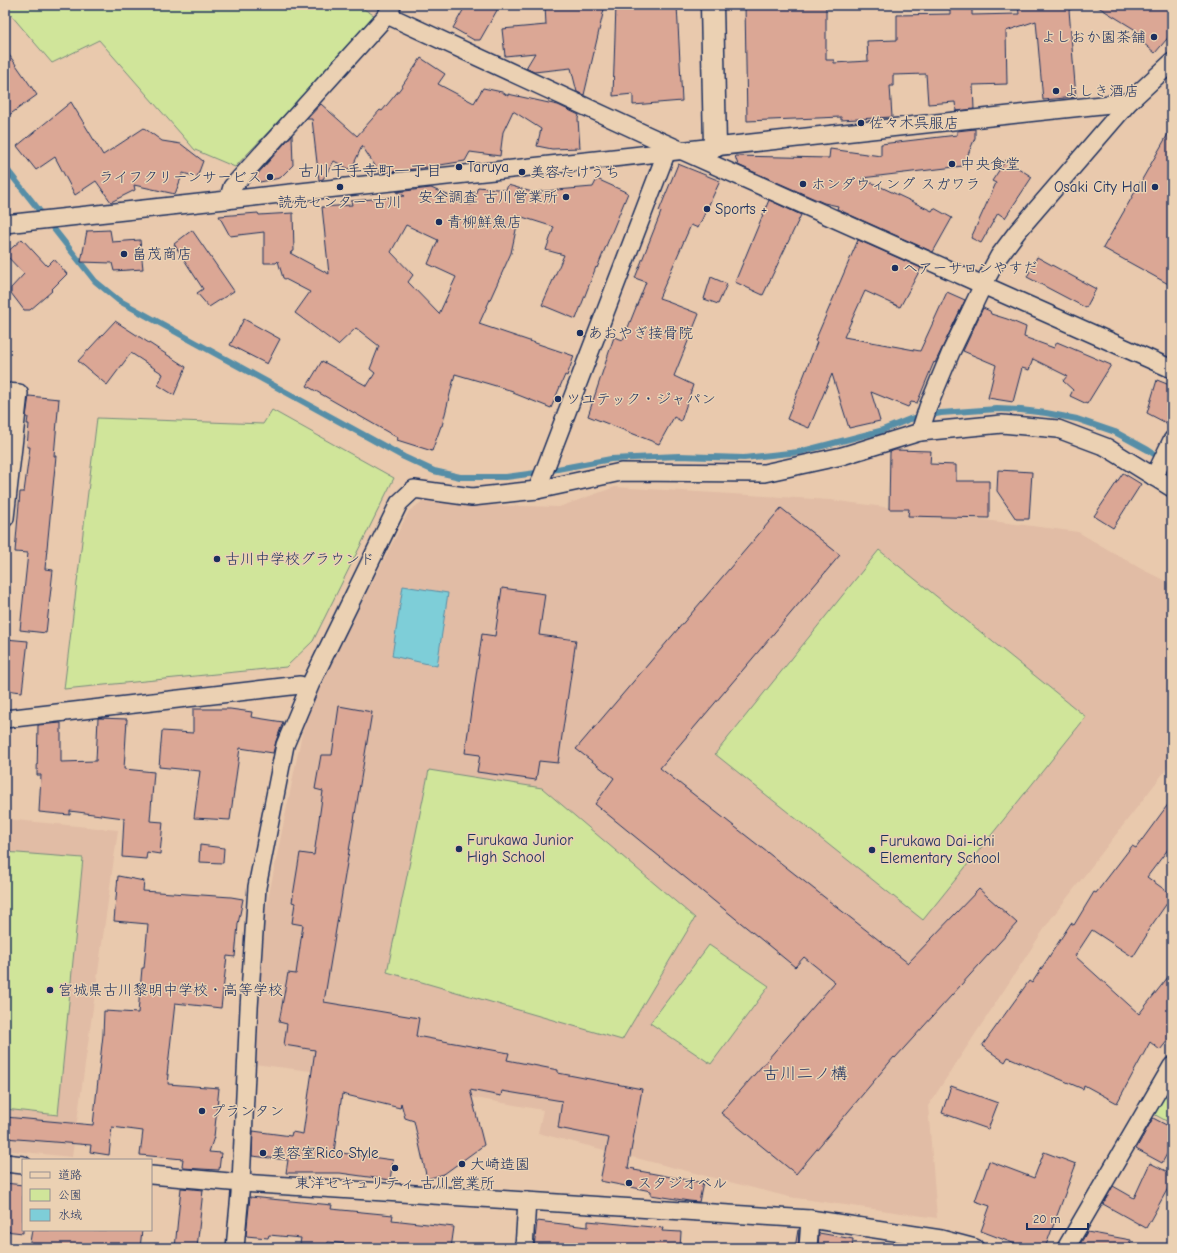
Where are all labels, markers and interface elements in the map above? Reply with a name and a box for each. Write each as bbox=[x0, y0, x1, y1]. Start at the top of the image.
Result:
place label: よしおか園茶舗 bbox=[1041, 28, 1146, 46]
marker: よしおか園茶舗 bbox=[1149, 32, 1159, 42]
place label: よしき酒店 bbox=[1064, 82, 1139, 100]
marker: よしき酒店 bbox=[1051, 86, 1061, 96]
place label: 佐々木呉服店 bbox=[869, 114, 959, 132]
marker: 佐々木呉服店 bbox=[856, 118, 866, 128]
place label: 中央食堂 bbox=[960, 155, 1020, 173]
place label: Taruya bbox=[467, 158, 509, 176]
marker: 中央食堂 bbox=[947, 159, 957, 169]
district label: 古川千手寺町一丁目 bbox=[298, 162, 442, 180]
marker: Taruya bbox=[454, 162, 464, 172]
place label: 美容たけうち bbox=[530, 163, 620, 181]
marker: 美容たけうち bbox=[517, 167, 527, 177]
place label: ライフクリーンサービス bbox=[99, 168, 262, 186]
marker: ライフクリーンサービス bbox=[265, 172, 275, 182]
place label: ホンダウィング スガワラ bbox=[811, 175, 980, 193]
place label: Osaki City Hall bbox=[1054, 178, 1147, 196]
marker: ホンダウィング スガワラ bbox=[798, 179, 808, 189]
marker: 読売センター 古川 bbox=[335, 182, 345, 192]
marker: Osaki City Hall bbox=[1150, 182, 1160, 192]
place label: 安全調査 古川営業所 bbox=[418, 188, 558, 206]
marker: 安全調査 古川営業所 bbox=[561, 192, 571, 202]
place label: 読売センター 古川 bbox=[278, 193, 402, 211]
place label: Sports + bbox=[715, 200, 767, 218]
marker: Sports + bbox=[702, 204, 712, 214]
place label: 青柳鮮魚店 bbox=[447, 213, 522, 231]
marker: 青柳鮮魚店 bbox=[434, 217, 444, 227]
place label: 畠茂商店 bbox=[132, 245, 192, 263]
marker: 畠茂商店 bbox=[119, 249, 129, 259]
place label: ヘアーサロンやすだ bbox=[903, 259, 1038, 277]
marker: ヘアーサロンやすだ bbox=[890, 263, 900, 273]
place label: あおやぎ接骨院 bbox=[588, 324, 693, 342]
marker: あおやぎ接骨院 bbox=[575, 328, 585, 338]
place label: ツユテック・ジャパン bbox=[566, 390, 716, 408]
marker: ツユテック・ジャパン bbox=[553, 394, 563, 404]
place label: 古川中学校グラウンド bbox=[225, 550, 375, 568]
marker: 古川中学校グラウンド bbox=[212, 554, 222, 564]
place label: Furukawa Junior High School bbox=[467, 831, 573, 866]
place label: Furukawa Dai-ichi Elementary School bbox=[880, 832, 1000, 867]
marker: Furukawa Junior High School bbox=[454, 844, 464, 854]
marker: Furukawa Dai-ichi Elementary School bbox=[867, 845, 877, 855]
place label: 宮城県古川黎明中学校・高等学校 bbox=[58, 981, 283, 999]
marker: 宮城県古川黎明中学校・高等学校 bbox=[45, 985, 55, 995]
district label: 古川二ノ構 bbox=[763, 1064, 848, 1083]
place label: プランタン bbox=[210, 1102, 284, 1120]
marker: プランタン bbox=[197, 1106, 207, 1116]
place label: 美容室Rico Style bbox=[271, 1144, 379, 1162]
marker: 美容室Rico Style bbox=[258, 1148, 268, 1158]
place label: 大崎造園 bbox=[470, 1155, 530, 1173]
legend bbox=[22, 1159, 152, 1231]
marker: 大崎造園 bbox=[457, 1159, 467, 1169]
marker: 東洋セキュリティ 古川営業所 bbox=[390, 1163, 400, 1173]
text: 道路 bbox=[58, 1168, 82, 1182]
place label: 東洋セキュリティ 古川営業所 bbox=[295, 1174, 495, 1192]
place label: スタジオベル bbox=[637, 1174, 727, 1192]
marker: スタジオベル bbox=[624, 1178, 634, 1188]
text: 公園 bbox=[58, 1188, 82, 1202]
scale bar bbox=[1027, 1205, 1088, 1231]
text: 水域 bbox=[58, 1208, 82, 1222]
text: 20 m bbox=[1033, 1212, 1061, 1226]

